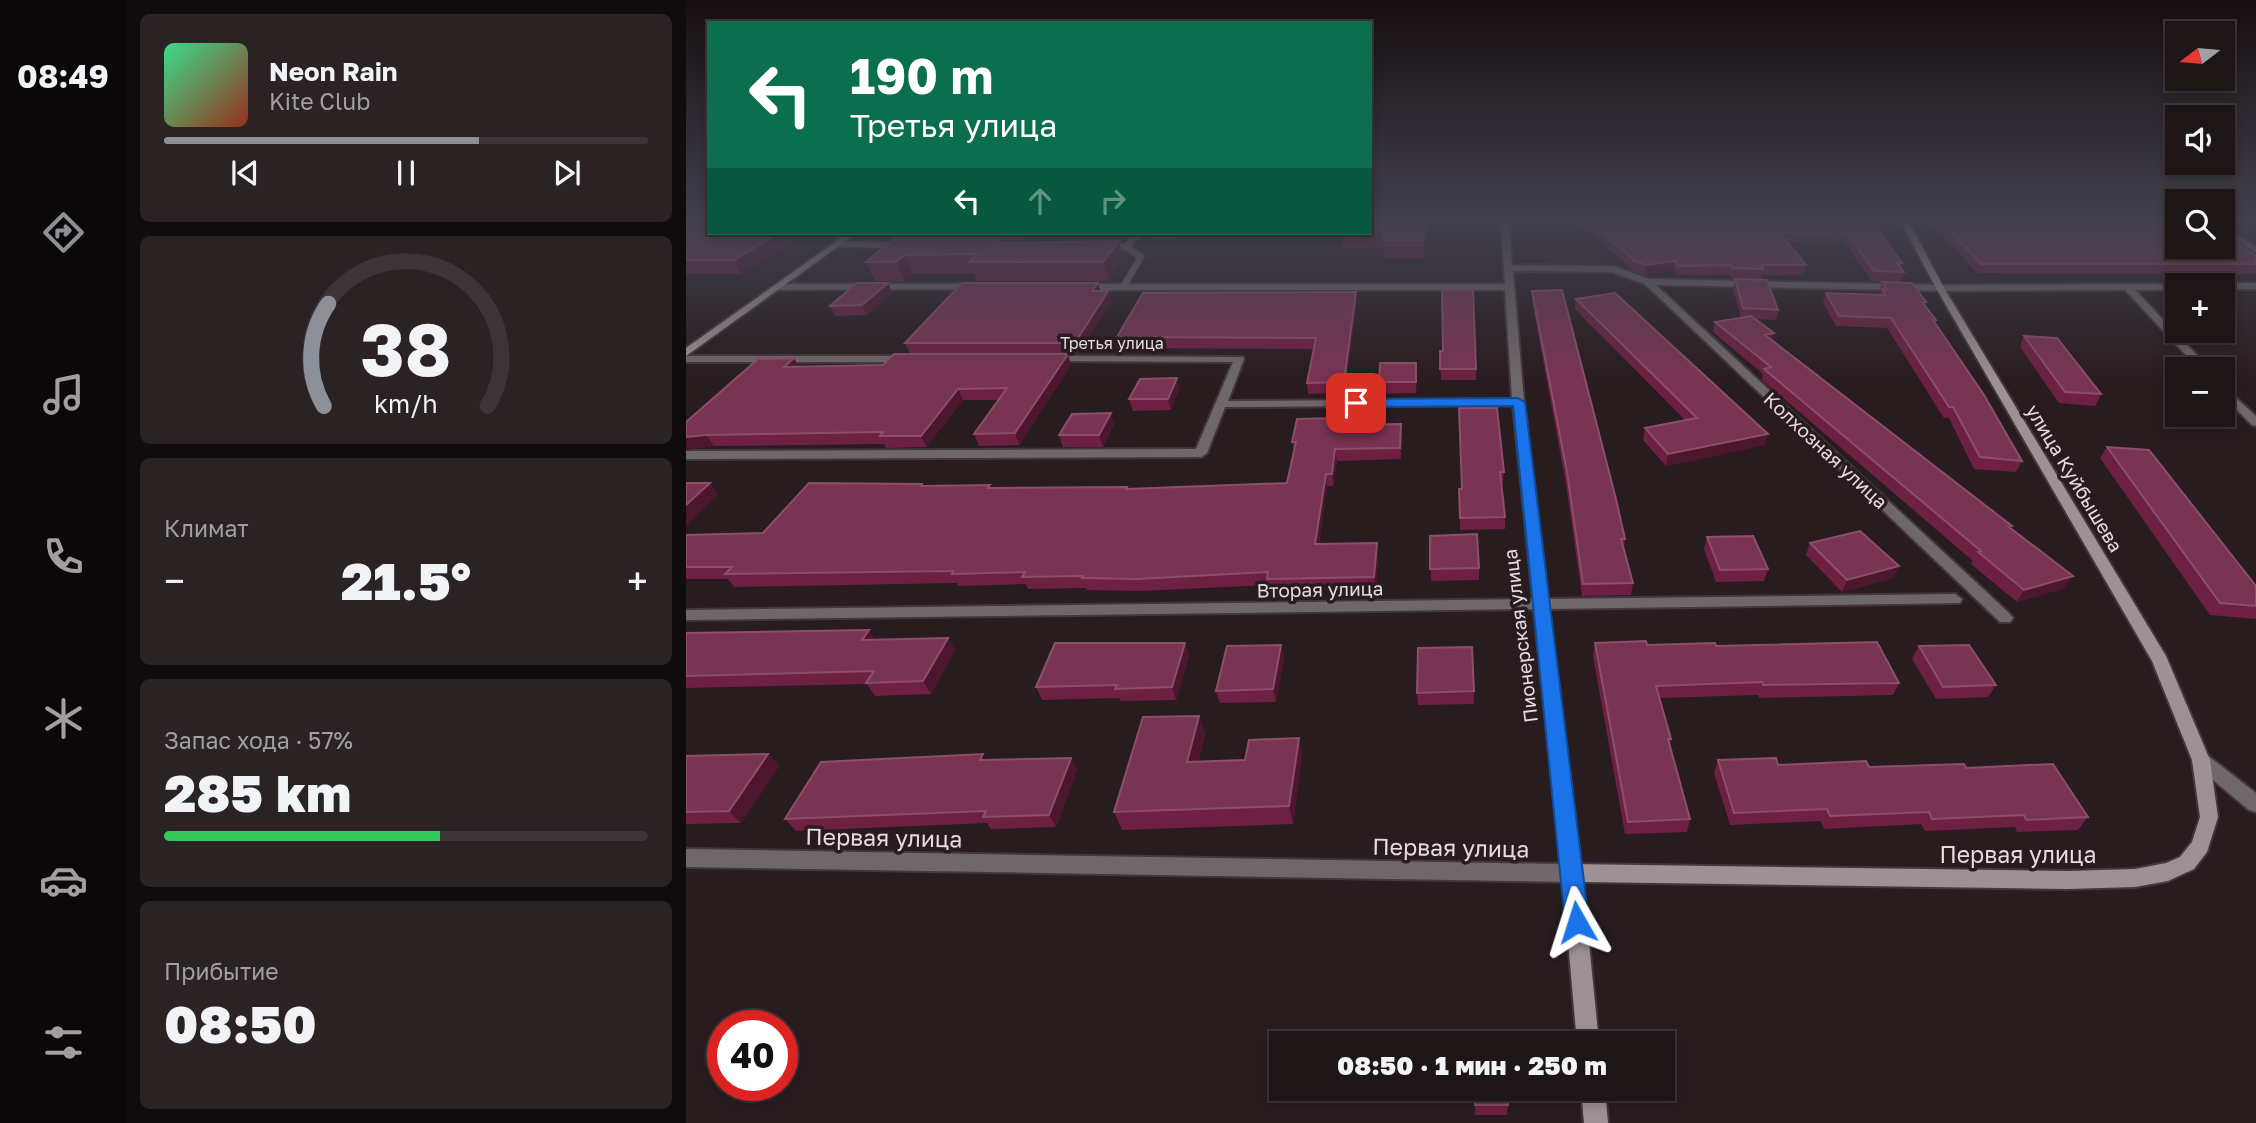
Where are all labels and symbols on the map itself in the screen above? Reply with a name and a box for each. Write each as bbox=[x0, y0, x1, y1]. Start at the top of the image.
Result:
north arrow bbox=[2165, 21, 2235, 91]
street label: Третья улица bbox=[1060, 333, 1164, 353]
pin bbox=[1326, 373, 1386, 433]
street label: Колхозная улица bbox=[1760, 387, 1892, 513]
street label: улица Куйбышева bbox=[2022, 400, 2128, 556]
street label: Пионерская улица bbox=[1498, 548, 1542, 724]
street label: Вторая улица bbox=[1256, 576, 1384, 602]
street label: Первая улица bbox=[805, 822, 963, 852]
street label: Первая улица bbox=[1372, 832, 1530, 862]
street label: Первая улица bbox=[1940, 840, 2096, 868]
position arrow bbox=[1540, 885, 1614, 959]
speed limit sign: 40 bbox=[707, 1010, 798, 1101]

